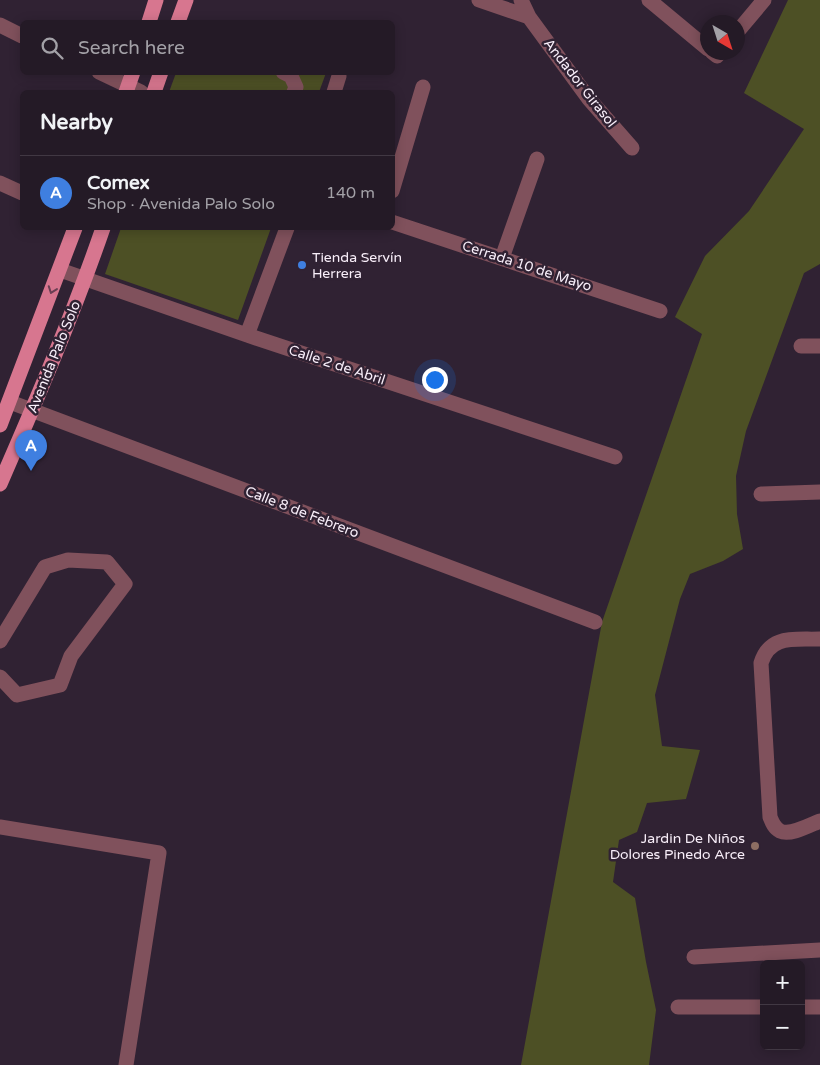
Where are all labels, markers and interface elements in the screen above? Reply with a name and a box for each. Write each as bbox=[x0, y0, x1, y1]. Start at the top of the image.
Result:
north arrow bbox=[700, 15, 745, 60]
search box bbox=[20, 20, 395, 75]
icon: search bbox=[38, 34, 66, 62]
street label: Andador Girasol bbox=[540, 35, 620, 131]
text: Search here bbox=[78, 37, 185, 59]
text: Nearby bbox=[40, 110, 113, 135]
text: Comex bbox=[87, 172, 150, 194]
text: A bbox=[50, 183, 62, 203]
text: 140 m bbox=[326, 183, 375, 203]
text: Shop · Avenida Palo Solo bbox=[87, 194, 275, 214]
street label: Cerrada 10 de Mayo bbox=[460, 237, 594, 295]
place label: Tienda Servín Herrera bbox=[312, 249, 402, 282]
marker: Tienda Servín Herrera bbox=[296, 259, 308, 271]
one-way arrow bbox=[48, 285, 58, 294]
street label: Avenida Palo Solo bbox=[24, 299, 84, 415]
street label: Calle 2 de Abril bbox=[287, 341, 387, 389]
your location bbox=[422, 367, 448, 393]
pin: A bbox=[15, 430, 47, 471]
street label: Calle 8 de Febrero bbox=[243, 482, 361, 542]
place label: Jardin De Niños Dolores Pinedo Arce bbox=[610, 830, 745, 863]
marker: Jardin De Niños Dolores Pinedo Arce bbox=[749, 840, 761, 852]
map controls bbox=[760, 960, 805, 1050]
button: + bbox=[760, 960, 805, 1005]
button: − bbox=[760, 1005, 805, 1050]

